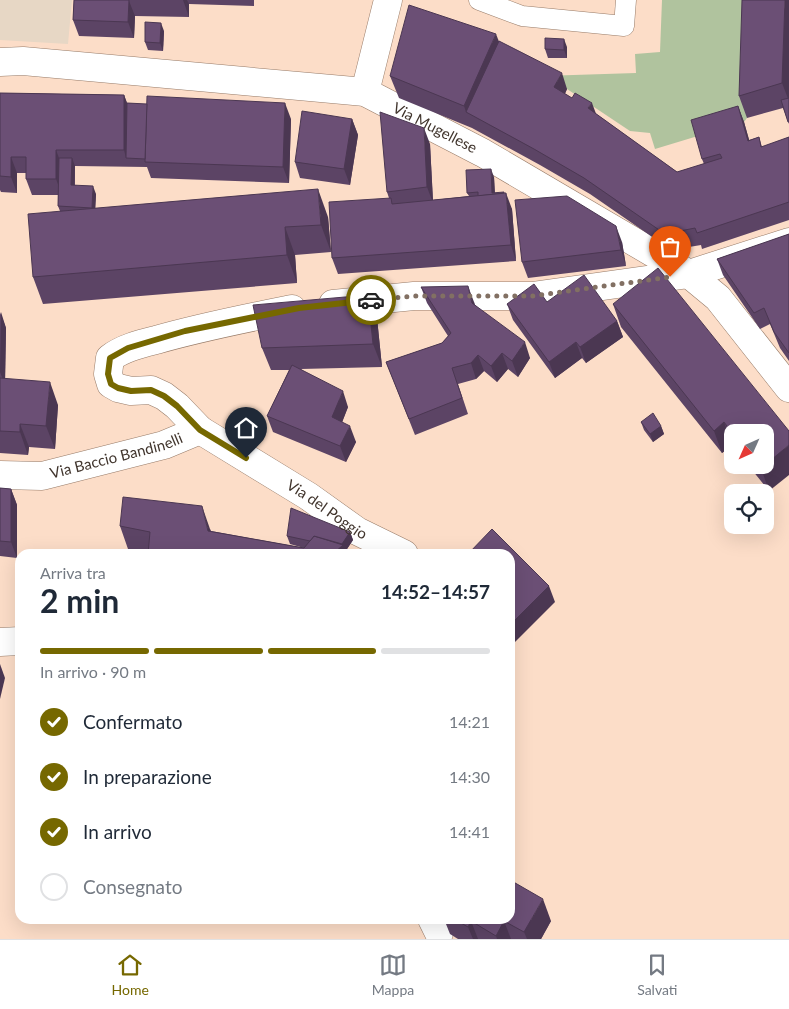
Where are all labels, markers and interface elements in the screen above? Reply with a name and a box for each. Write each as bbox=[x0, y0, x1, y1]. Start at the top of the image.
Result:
street label: Via Mugellese bbox=[390, 98, 480, 156]
pin bbox=[649, 226, 691, 277]
icon: bag bbox=[656, 233, 684, 261]
courier bbox=[346, 275, 396, 325]
icon: car bbox=[357, 286, 385, 314]
pin bbox=[225, 407, 267, 458]
icon: home bbox=[232, 414, 260, 442]
north arrow bbox=[724, 424, 774, 474]
map controls bbox=[724, 424, 774, 534]
street label: Via Baccio Bandinelli bbox=[48, 428, 185, 482]
street label: Via del Poggio bbox=[284, 475, 370, 542]
button: locate bbox=[724, 484, 774, 534]
text: Arriva tra bbox=[40, 563, 106, 582]
text: 14:52–14:57 bbox=[381, 580, 490, 603]
text: 2 min bbox=[40, 581, 119, 620]
text: In arrivo · 90 m bbox=[40, 662, 146, 681]
icon: check bbox=[40, 708, 68, 736]
text: Confermato bbox=[83, 710, 183, 733]
text: 14:21 bbox=[449, 712, 490, 731]
icon: check bbox=[40, 763, 68, 791]
text: In preparazione bbox=[83, 765, 212, 788]
text: 14:30 bbox=[449, 767, 490, 786]
icon: check bbox=[40, 818, 68, 846]
text: In arrivo bbox=[83, 820, 152, 843]
text: 14:41 bbox=[449, 822, 490, 841]
text: Consegnato bbox=[83, 875, 182, 898]
tab: Home bbox=[111, 951, 149, 998]
tab: Mappa bbox=[372, 951, 414, 998]
tab: Salvati bbox=[637, 951, 677, 998]

